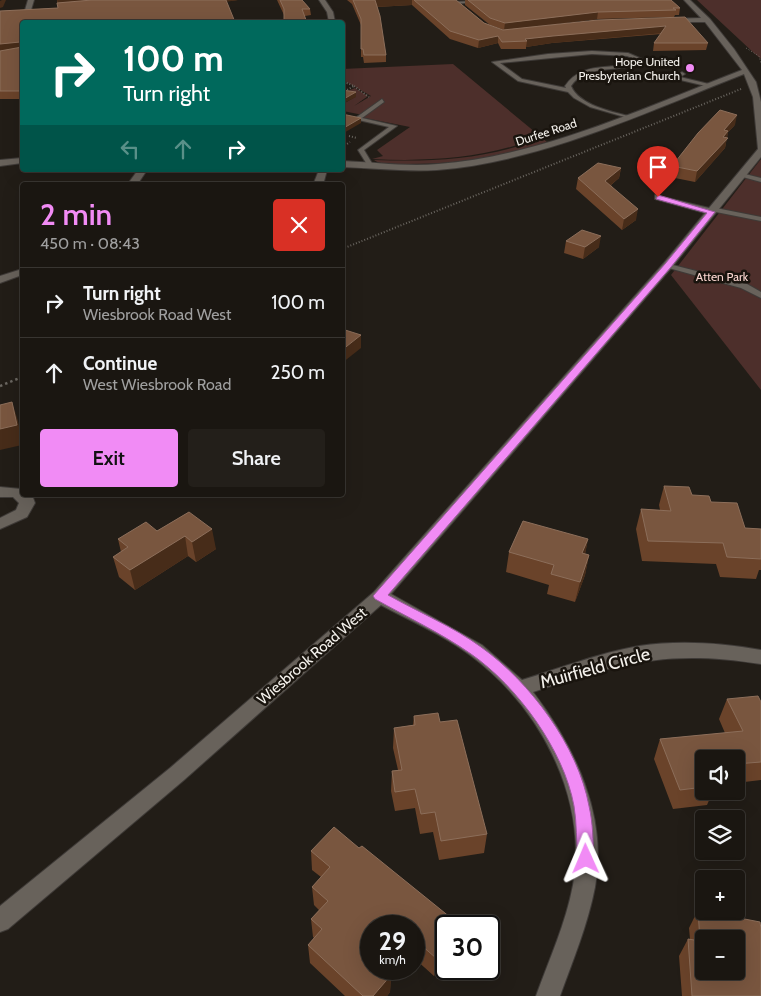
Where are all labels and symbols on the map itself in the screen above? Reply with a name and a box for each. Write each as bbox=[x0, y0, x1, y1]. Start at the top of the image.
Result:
place label: Hope United Presbyterian Church bbox=[578, 54, 680, 83]
marker: Hope United Presbyterian Church bbox=[684, 62, 696, 74]
street label: Durfee Road bbox=[513, 115, 579, 149]
pin bbox=[637, 146, 679, 197]
park label: Atten Park bbox=[696, 269, 749, 284]
street label: Wiesbrook Road West bbox=[254, 604, 370, 708]
street label: Muirfield Circle bbox=[538, 643, 652, 693]
position arrow bbox=[559, 832, 611, 884]
speed limit sign: 30 bbox=[435, 915, 500, 980]

